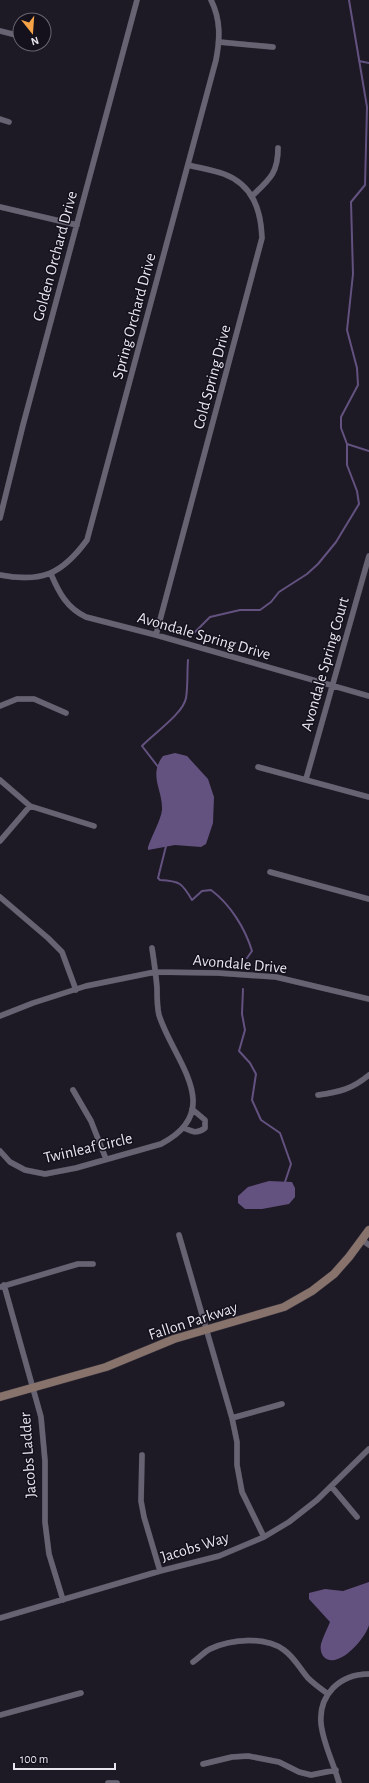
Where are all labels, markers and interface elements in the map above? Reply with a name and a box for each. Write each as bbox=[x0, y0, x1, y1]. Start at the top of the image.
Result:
north arrow bbox=[12, 12, 52, 52]
text: N bbox=[30, 35, 40, 47]
street label: Golden Orchard Drive bbox=[30, 189, 80, 323]
street label: Spring Orchard Drive bbox=[109, 251, 159, 381]
street label: Cold Spring Drive bbox=[190, 323, 234, 431]
street label: Avondale Spring Court bbox=[298, 595, 352, 733]
street label: Avondale Spring Drive bbox=[136, 609, 272, 663]
street label: Avondale Drive bbox=[192, 952, 288, 976]
street label: Twinleaf Circle bbox=[42, 1130, 134, 1166]
street label: Fallon Parkway bbox=[147, 1299, 240, 1344]
street label: Jacobs Ladder bbox=[17, 1411, 39, 1498]
street label: Jacobs Way bbox=[159, 1529, 231, 1566]
scale bar bbox=[14, 1745, 115, 1771]
text: 100 m bbox=[20, 1753, 48, 1765]

